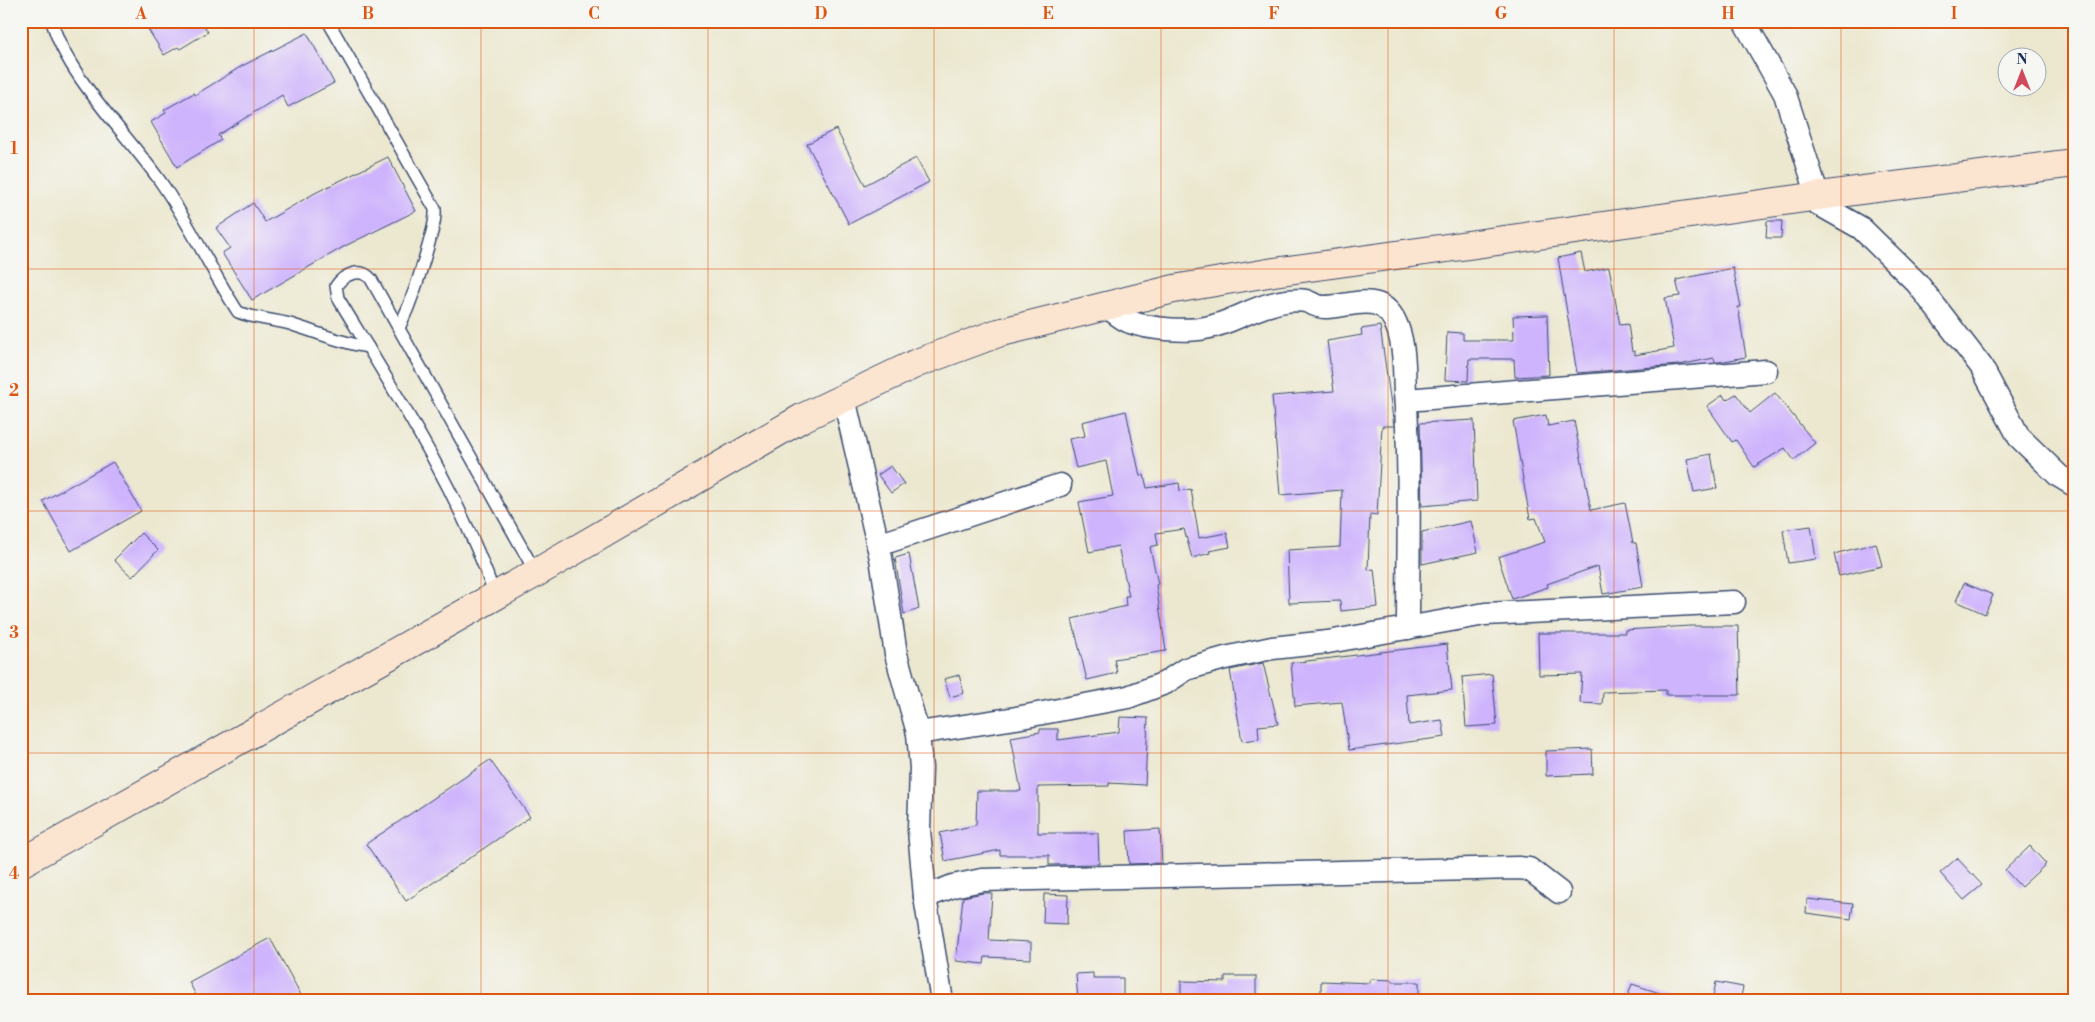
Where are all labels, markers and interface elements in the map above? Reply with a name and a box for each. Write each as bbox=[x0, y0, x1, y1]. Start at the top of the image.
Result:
text: A bbox=[134, 4, 147, 24]
text: B bbox=[362, 4, 374, 24]
text: C bbox=[588, 4, 600, 24]
text: D bbox=[815, 4, 828, 24]
text: E bbox=[1042, 4, 1054, 24]
text: F bbox=[1268, 4, 1280, 24]
text: G bbox=[1495, 4, 1508, 24]
text: H bbox=[1721, 4, 1735, 24]
text: I bbox=[1951, 4, 1957, 24]
north arrow bbox=[1998, 48, 2048, 98]
text: N bbox=[2016, 51, 2028, 69]
text: 1 bbox=[10, 139, 18, 159]
text: 2 bbox=[9, 381, 19, 401]
text: 3 bbox=[9, 623, 19, 643]
text: 4 bbox=[9, 864, 20, 884]

